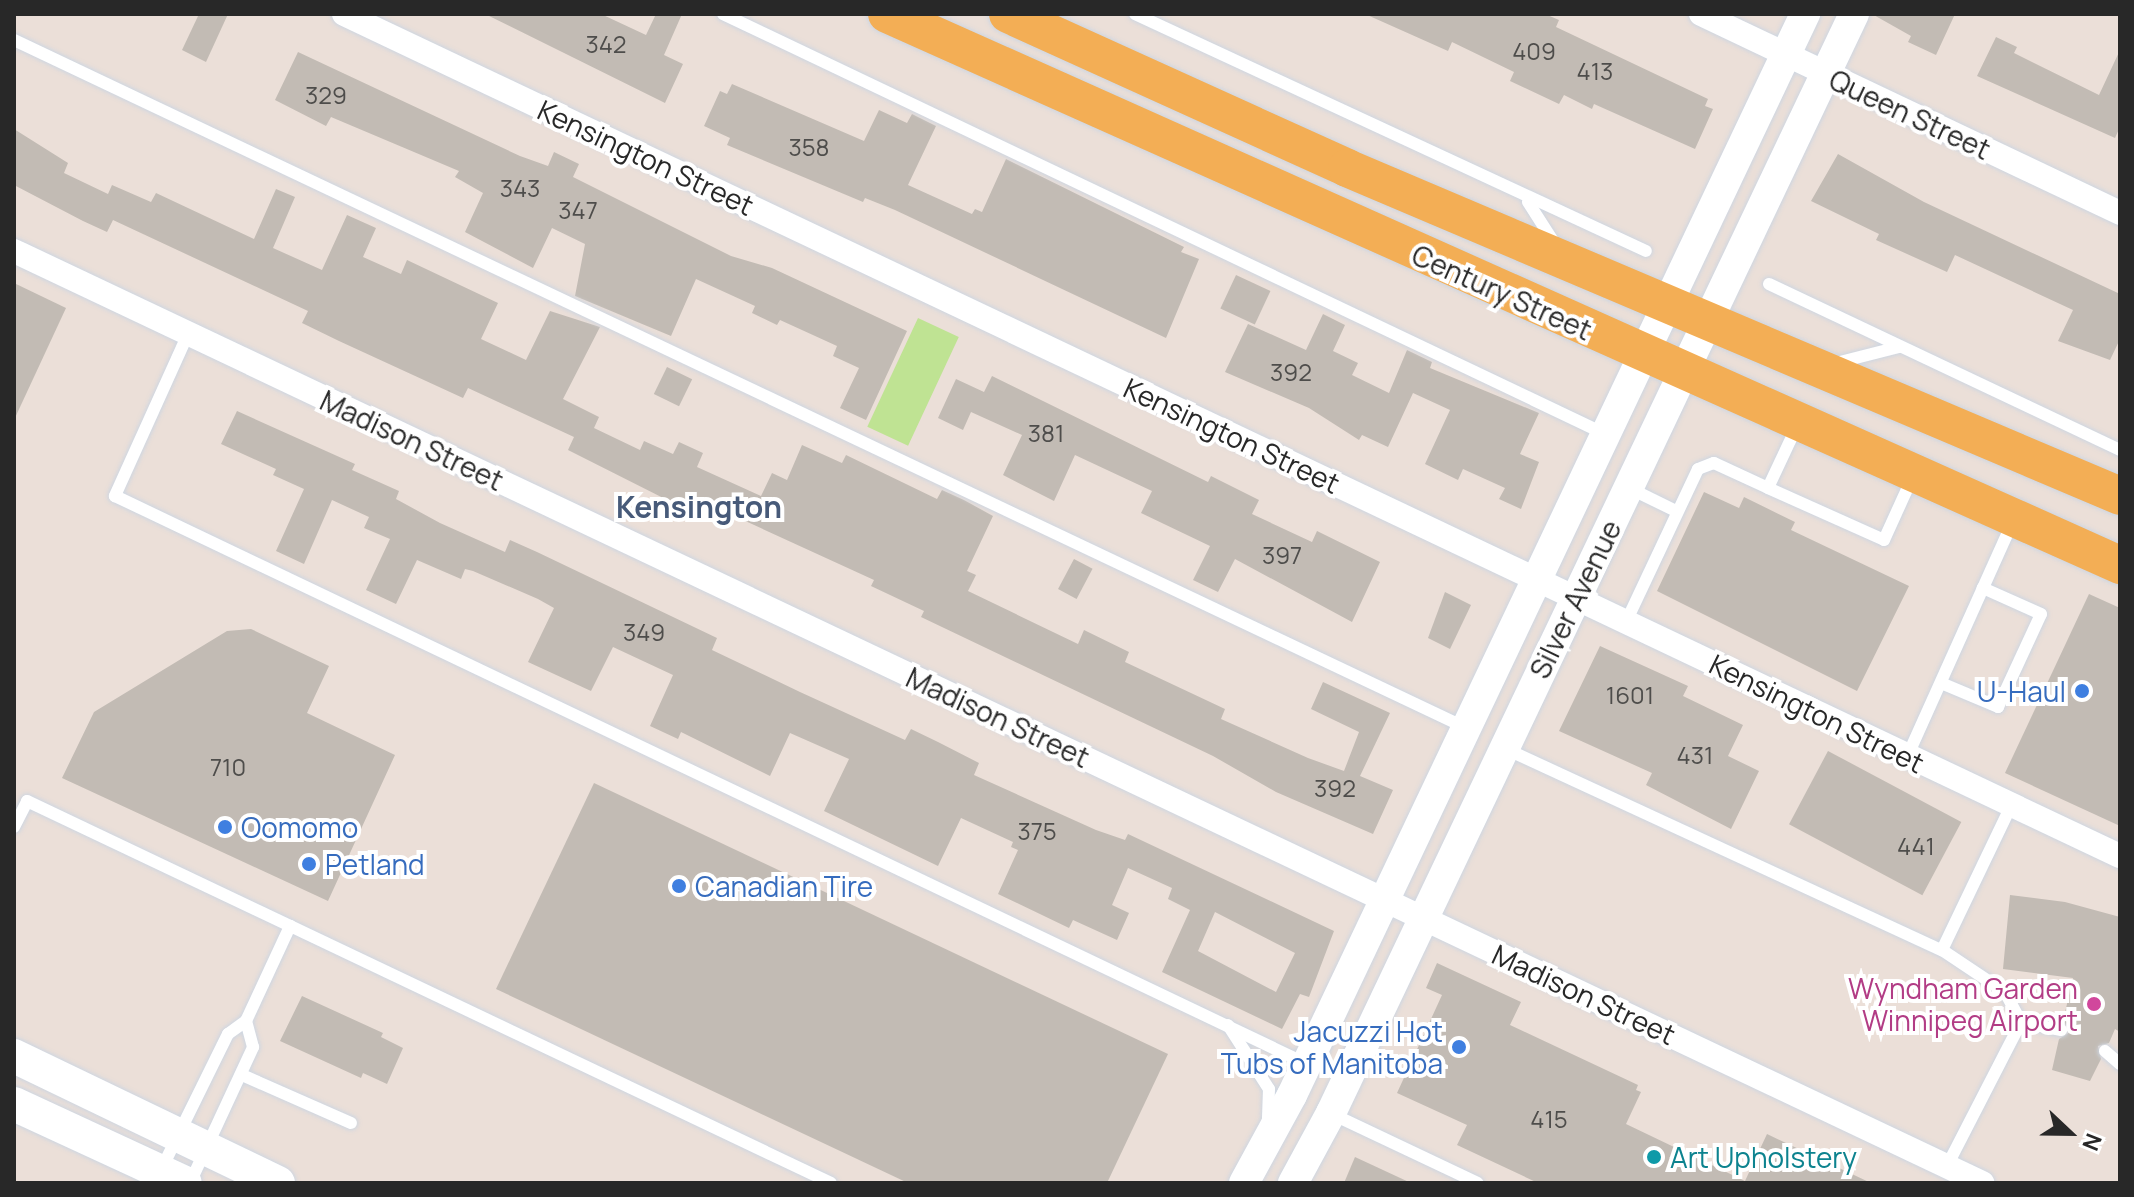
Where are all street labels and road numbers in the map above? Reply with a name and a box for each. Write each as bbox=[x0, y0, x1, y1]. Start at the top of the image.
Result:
street label: Queen Street bbox=[1824, 62, 1996, 166]
street label: Kensington Street bbox=[533, 92, 759, 222]
street label: Century Street bbox=[1407, 237, 1597, 347]
street label: Kensington Street bbox=[1119, 370, 1345, 500]
street label: Madison Street bbox=[315, 383, 509, 497]
street label: Silver Avenue bbox=[1522, 514, 1628, 684]
street label: Kensington Street bbox=[1704, 647, 1930, 779]
street label: Madison Street bbox=[901, 660, 1095, 774]
street label: Madison Street bbox=[1487, 937, 1681, 1051]

